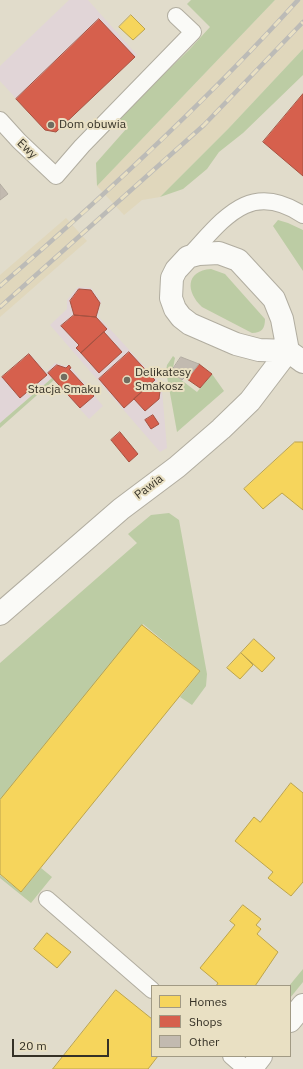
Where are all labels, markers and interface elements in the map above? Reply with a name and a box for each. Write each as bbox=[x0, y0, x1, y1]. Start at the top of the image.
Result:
place label: Dom obuwia bbox=[59, 118, 126, 132]
marker: Dom obuwia bbox=[46, 120, 56, 130]
street label: Ewy bbox=[14, 136, 40, 162]
place label: Delikatesy Smakosz bbox=[135, 366, 191, 394]
marker: Stacja Smaku bbox=[59, 372, 69, 382]
marker: Delikatesy Smakosz bbox=[122, 375, 132, 385]
place label: Stacja Smaku bbox=[28, 383, 100, 397]
street label: Pawia bbox=[132, 472, 166, 502]
legend bbox=[151, 985, 291, 1057]
text: Homes bbox=[189, 994, 227, 1009]
text: Shops bbox=[189, 1014, 222, 1029]
scale bar bbox=[14, 1031, 111, 1057]
text: Other bbox=[189, 1034, 220, 1049]
text: 20 m bbox=[19, 1038, 47, 1053]

